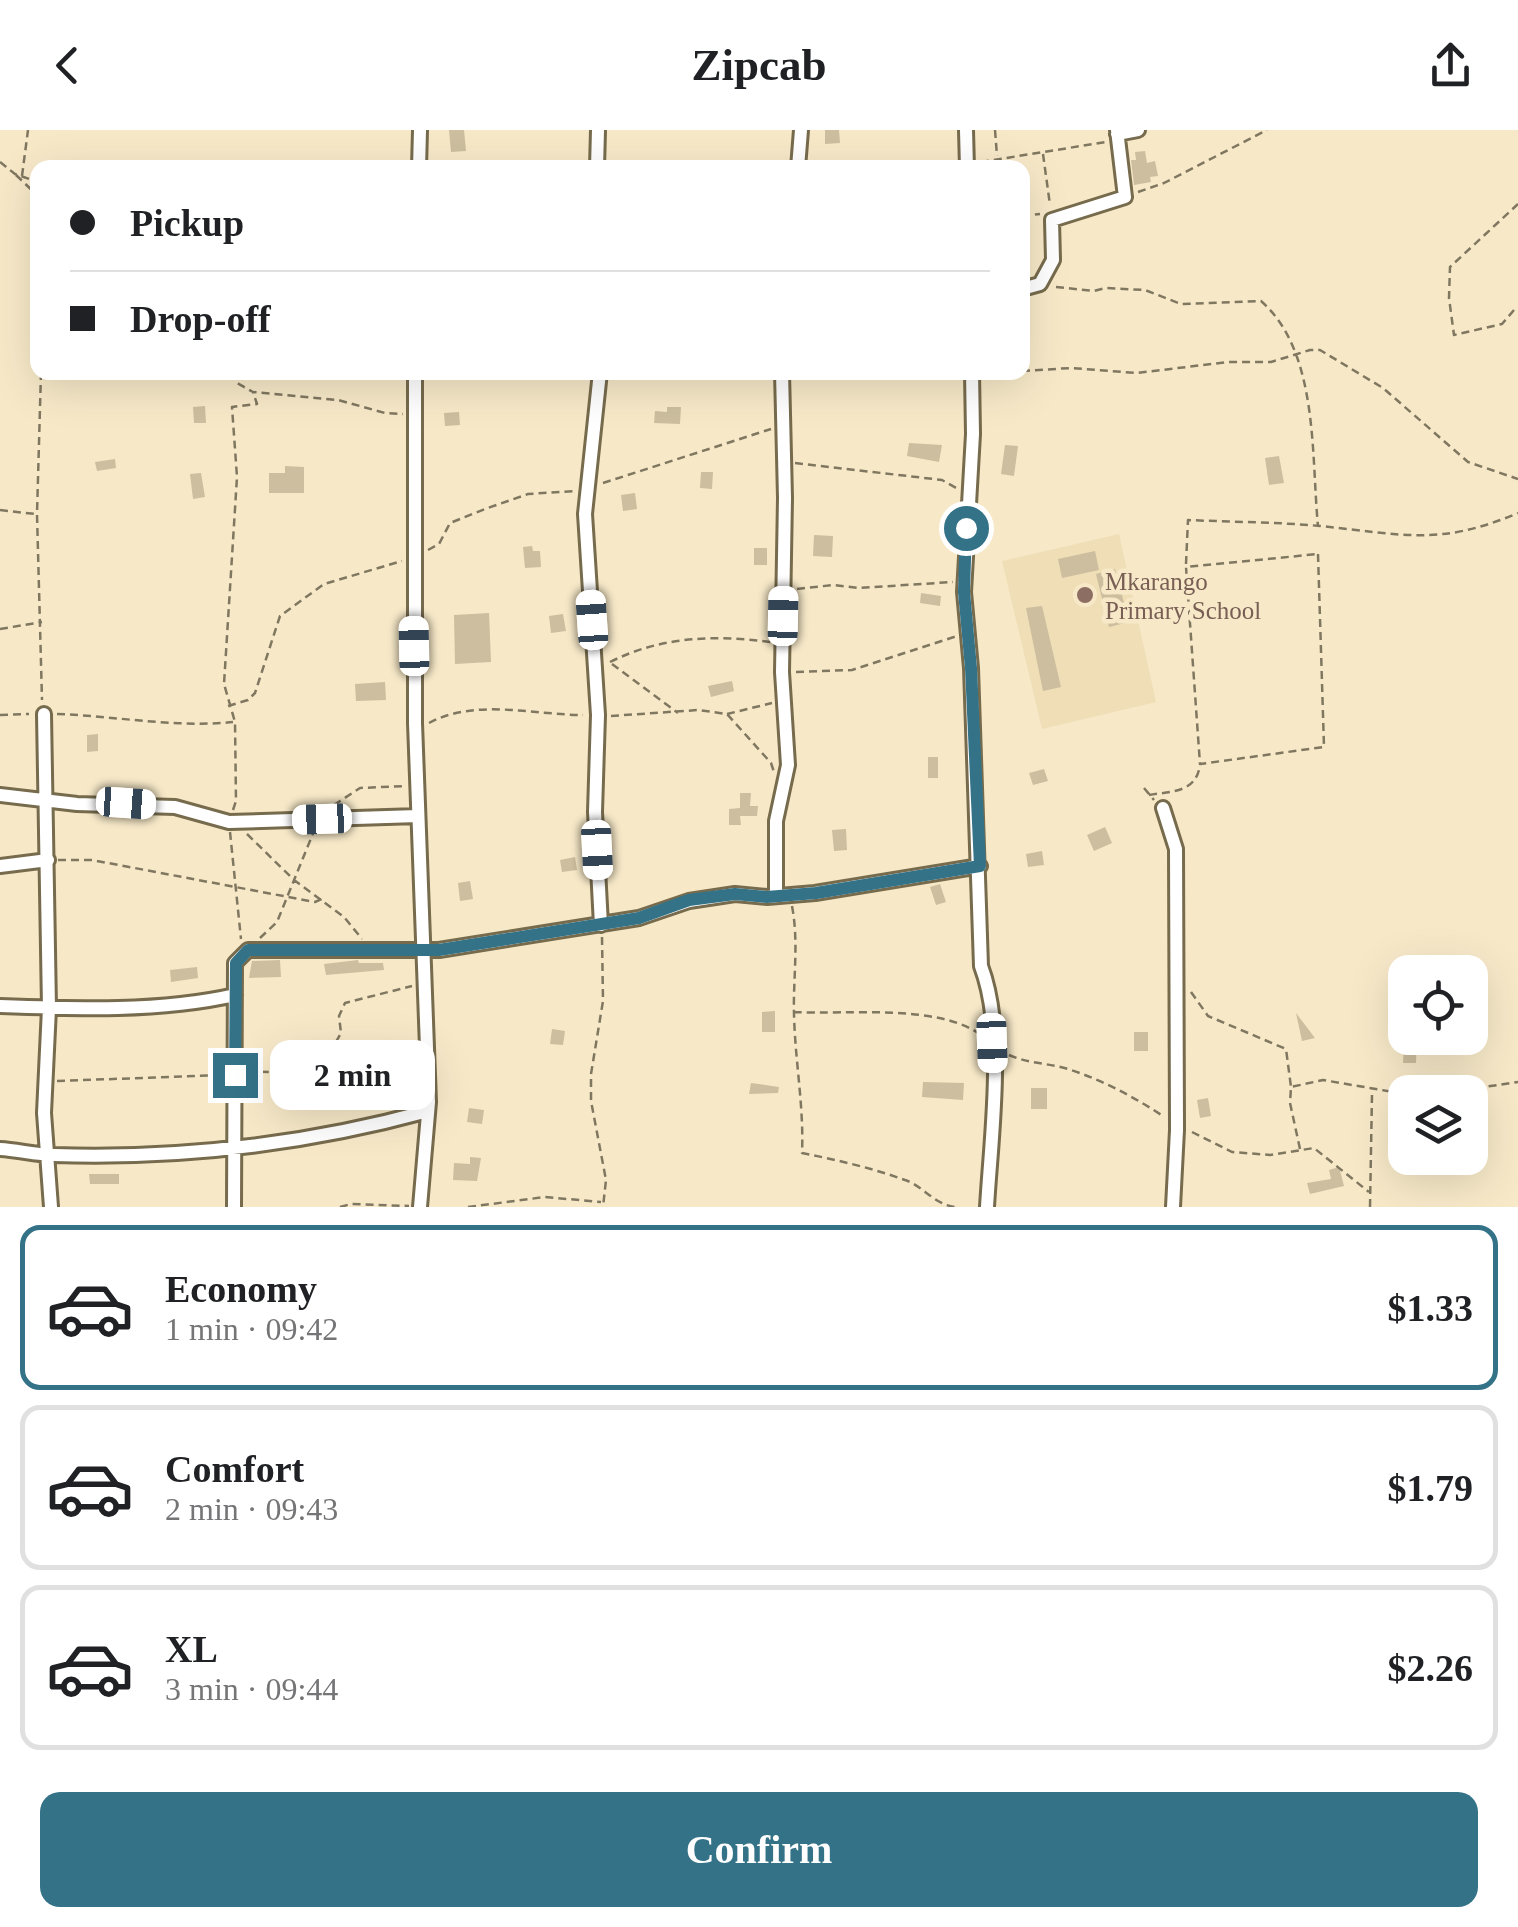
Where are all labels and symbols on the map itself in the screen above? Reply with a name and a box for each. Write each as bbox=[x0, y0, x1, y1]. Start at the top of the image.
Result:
route start bbox=[944, 506, 989, 551]
place label: Mkarango Primary School bbox=[1105, 568, 1261, 624]
marker: Mkarango Primary School bbox=[1074, 584, 1096, 606]
car bbox=[767, 586, 799, 646]
car bbox=[575, 589, 609, 651]
car bbox=[398, 616, 430, 676]
car bbox=[95, 786, 157, 820]
car bbox=[291, 803, 353, 835]
car bbox=[580, 819, 614, 881]
car bbox=[976, 1012, 1008, 1074]
callout: 2 min bbox=[270, 1040, 435, 1110]
route end bbox=[213, 1053, 258, 1098]

